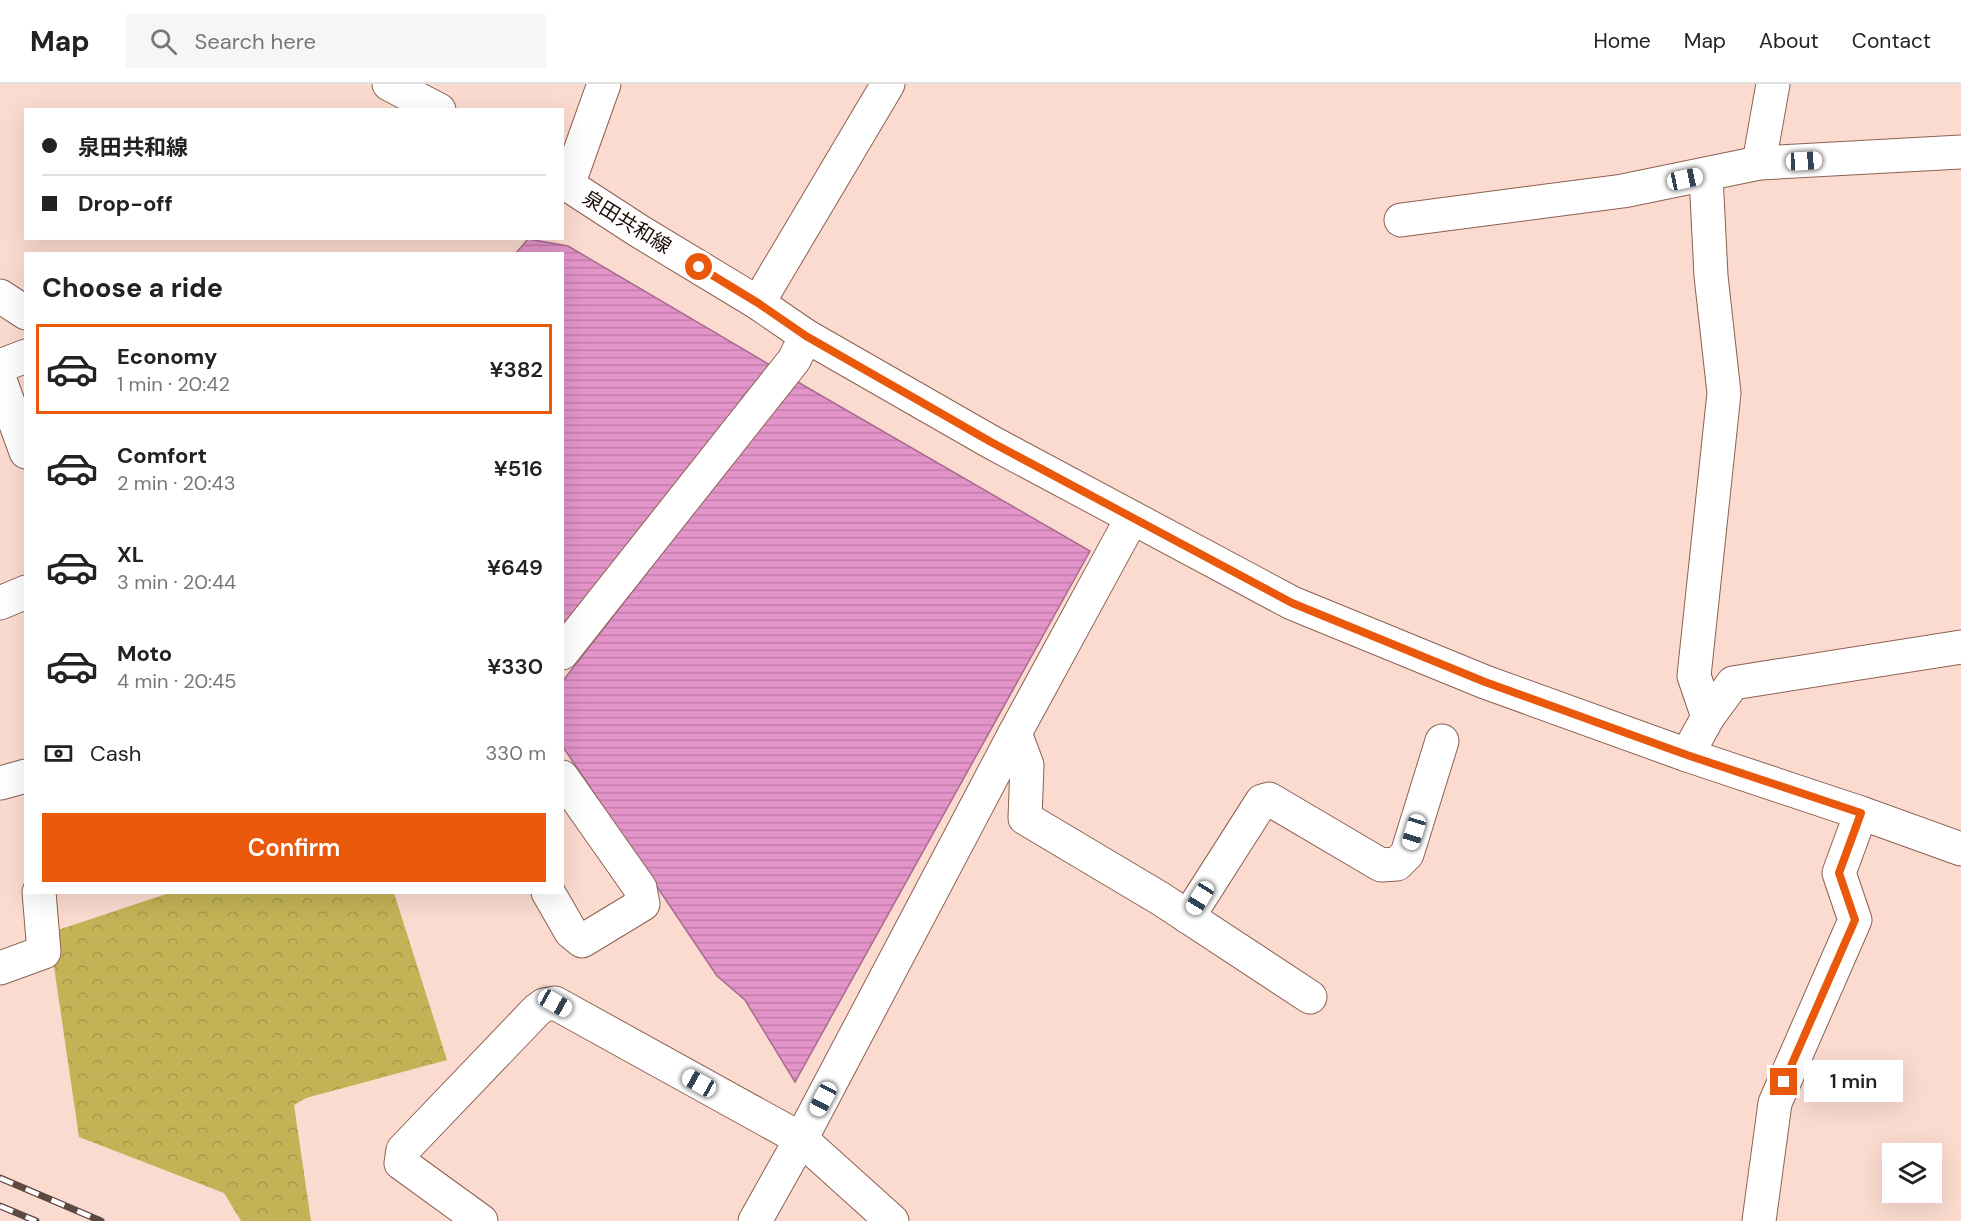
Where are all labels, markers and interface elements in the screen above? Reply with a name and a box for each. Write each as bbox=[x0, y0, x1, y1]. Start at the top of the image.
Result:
search box bbox=[126, 14, 546, 68]
text: Map bbox=[30, 23, 90, 60]
icon: search bbox=[147, 25, 180, 58]
text: Search here bbox=[195, 27, 316, 56]
text: Home bbox=[1593, 27, 1651, 55]
text: Map bbox=[1684, 27, 1726, 55]
text: About bbox=[1759, 27, 1819, 55]
text: Contact bbox=[1852, 27, 1931, 55]
text: 泉田共和線 bbox=[78, 133, 188, 162]
car bbox=[1786, 151, 1822, 171]
car bbox=[1666, 166, 1704, 192]
street label: 泉田共和線 bbox=[578, 184, 676, 260]
text: Drop-off bbox=[78, 189, 173, 218]
route start bbox=[685, 253, 712, 280]
text: Choose a ride bbox=[42, 270, 223, 305]
icon: car bbox=[45, 342, 99, 396]
text: Economy bbox=[117, 342, 217, 371]
text: ¥382 bbox=[490, 355, 543, 384]
text: 1 min · 20:42 bbox=[117, 371, 230, 397]
icon: car bbox=[45, 441, 99, 495]
text: Comfort bbox=[117, 441, 207, 470]
text: ¥516 bbox=[494, 454, 543, 483]
text: 2 min · 20:43 bbox=[117, 470, 236, 496]
icon: car bbox=[45, 540, 99, 594]
text: XL bbox=[117, 540, 144, 569]
text: ¥649 bbox=[487, 553, 543, 582]
text: 3 min · 20:44 bbox=[117, 569, 236, 595]
icon: car bbox=[45, 639, 99, 693]
text: Moto bbox=[117, 639, 172, 668]
text: ¥330 bbox=[487, 652, 543, 681]
text: 4 min · 20:45 bbox=[117, 668, 237, 694]
icon: cash bbox=[42, 737, 75, 770]
text: Cash bbox=[90, 739, 141, 768]
text: 330 m bbox=[486, 740, 546, 766]
car bbox=[1400, 812, 1428, 852]
button: Confirm bbox=[42, 813, 546, 882]
car bbox=[1183, 878, 1217, 918]
car bbox=[535, 986, 575, 1020]
callout: 1 min bbox=[1805, 1061, 1904, 1103]
car bbox=[679, 1066, 719, 1100]
route end bbox=[1770, 1068, 1797, 1095]
text: 1 min bbox=[1830, 1068, 1877, 1094]
car bbox=[807, 1079, 839, 1119]
map controls bbox=[1882, 1143, 1942, 1203]
button: layers bbox=[1882, 1143, 1942, 1203]

